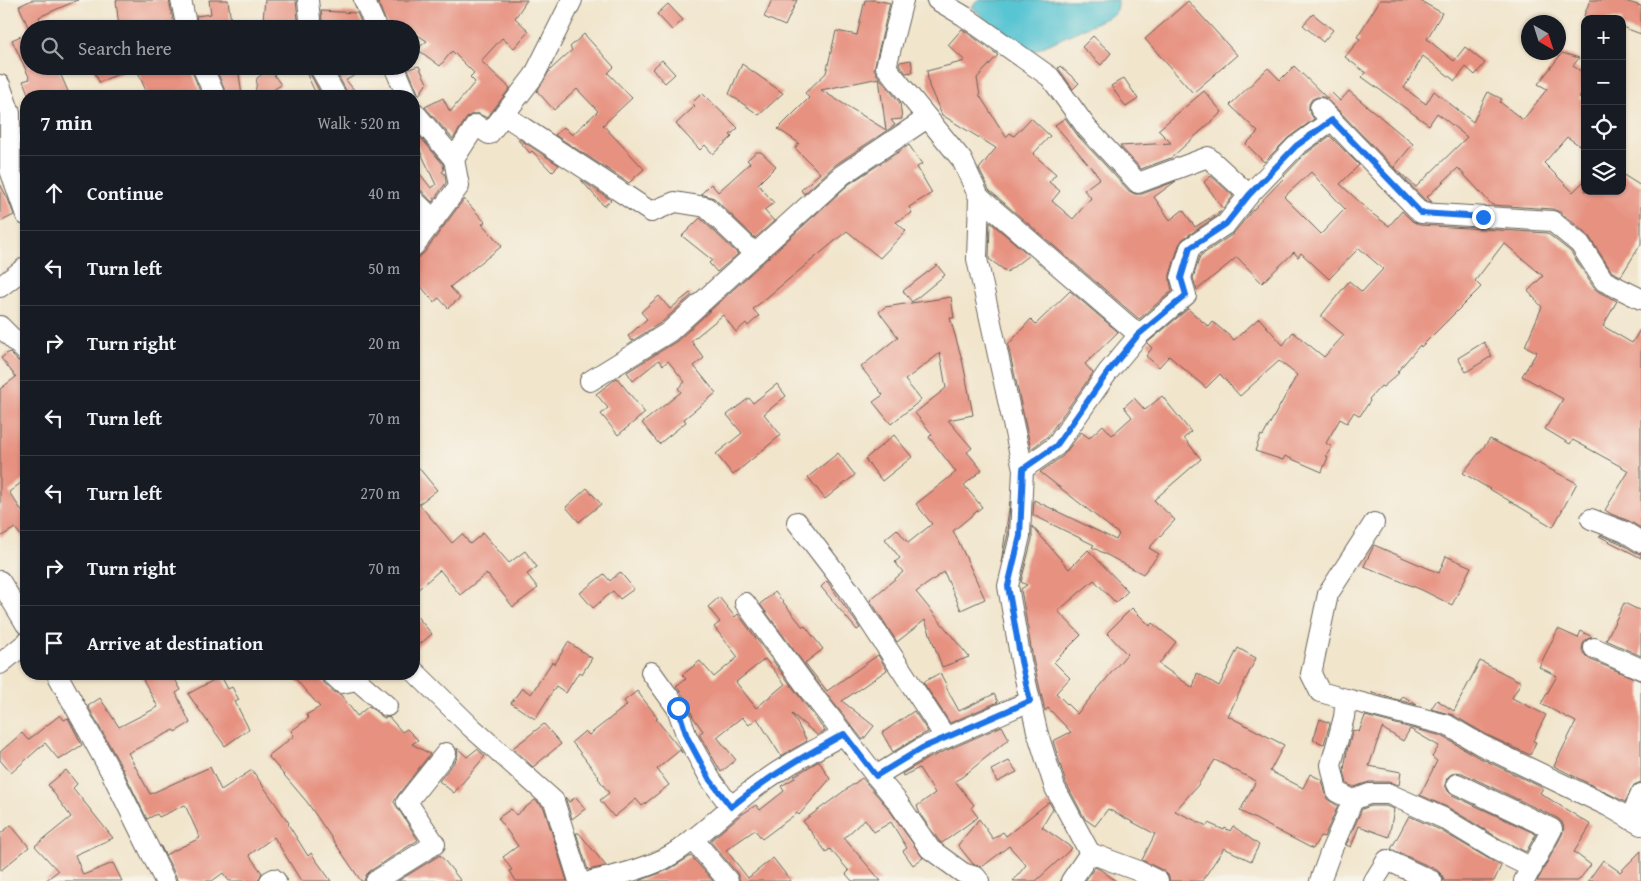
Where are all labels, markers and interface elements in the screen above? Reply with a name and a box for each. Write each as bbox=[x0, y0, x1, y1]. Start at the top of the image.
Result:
north arrow bbox=[1521, 15, 1566, 60]
map controls bbox=[1581, 15, 1626, 195]
button: + bbox=[1581, 15, 1626, 60]
search box bbox=[20, 20, 420, 75]
icon: search bbox=[38, 34, 66, 62]
text: Search here bbox=[78, 34, 172, 62]
button: − bbox=[1581, 60, 1626, 105]
button: locate bbox=[1581, 105, 1626, 150]
text: 7 min bbox=[40, 107, 92, 138]
text: Walk · 520 m bbox=[317, 111, 400, 135]
button: layers bbox=[1581, 150, 1626, 195]
icon: ahead bbox=[40, 179, 68, 207]
text: Continue bbox=[87, 179, 164, 207]
text: 40 m bbox=[368, 181, 400, 205]
route end bbox=[1472, 206, 1495, 229]
icon: left bbox=[40, 254, 68, 282]
text: Turn left bbox=[87, 254, 162, 282]
text: 50 m bbox=[368, 256, 400, 280]
icon: right bbox=[40, 329, 68, 357]
text: Turn right bbox=[87, 329, 176, 357]
text: 20 m bbox=[368, 331, 400, 355]
icon: left bbox=[40, 404, 68, 432]
text: Turn left bbox=[87, 404, 162, 432]
text: 70 m bbox=[368, 406, 400, 430]
icon: left bbox=[40, 479, 68, 507]
text: Turn left bbox=[87, 479, 162, 507]
text: 270 m bbox=[360, 481, 400, 505]
icon: right bbox=[40, 554, 68, 582]
text: Turn right bbox=[87, 554, 176, 582]
text: 70 m bbox=[368, 556, 400, 580]
icon: arrive bbox=[40, 629, 68, 657]
text: Arrive at destination bbox=[87, 629, 263, 657]
route start bbox=[667, 697, 690, 720]

